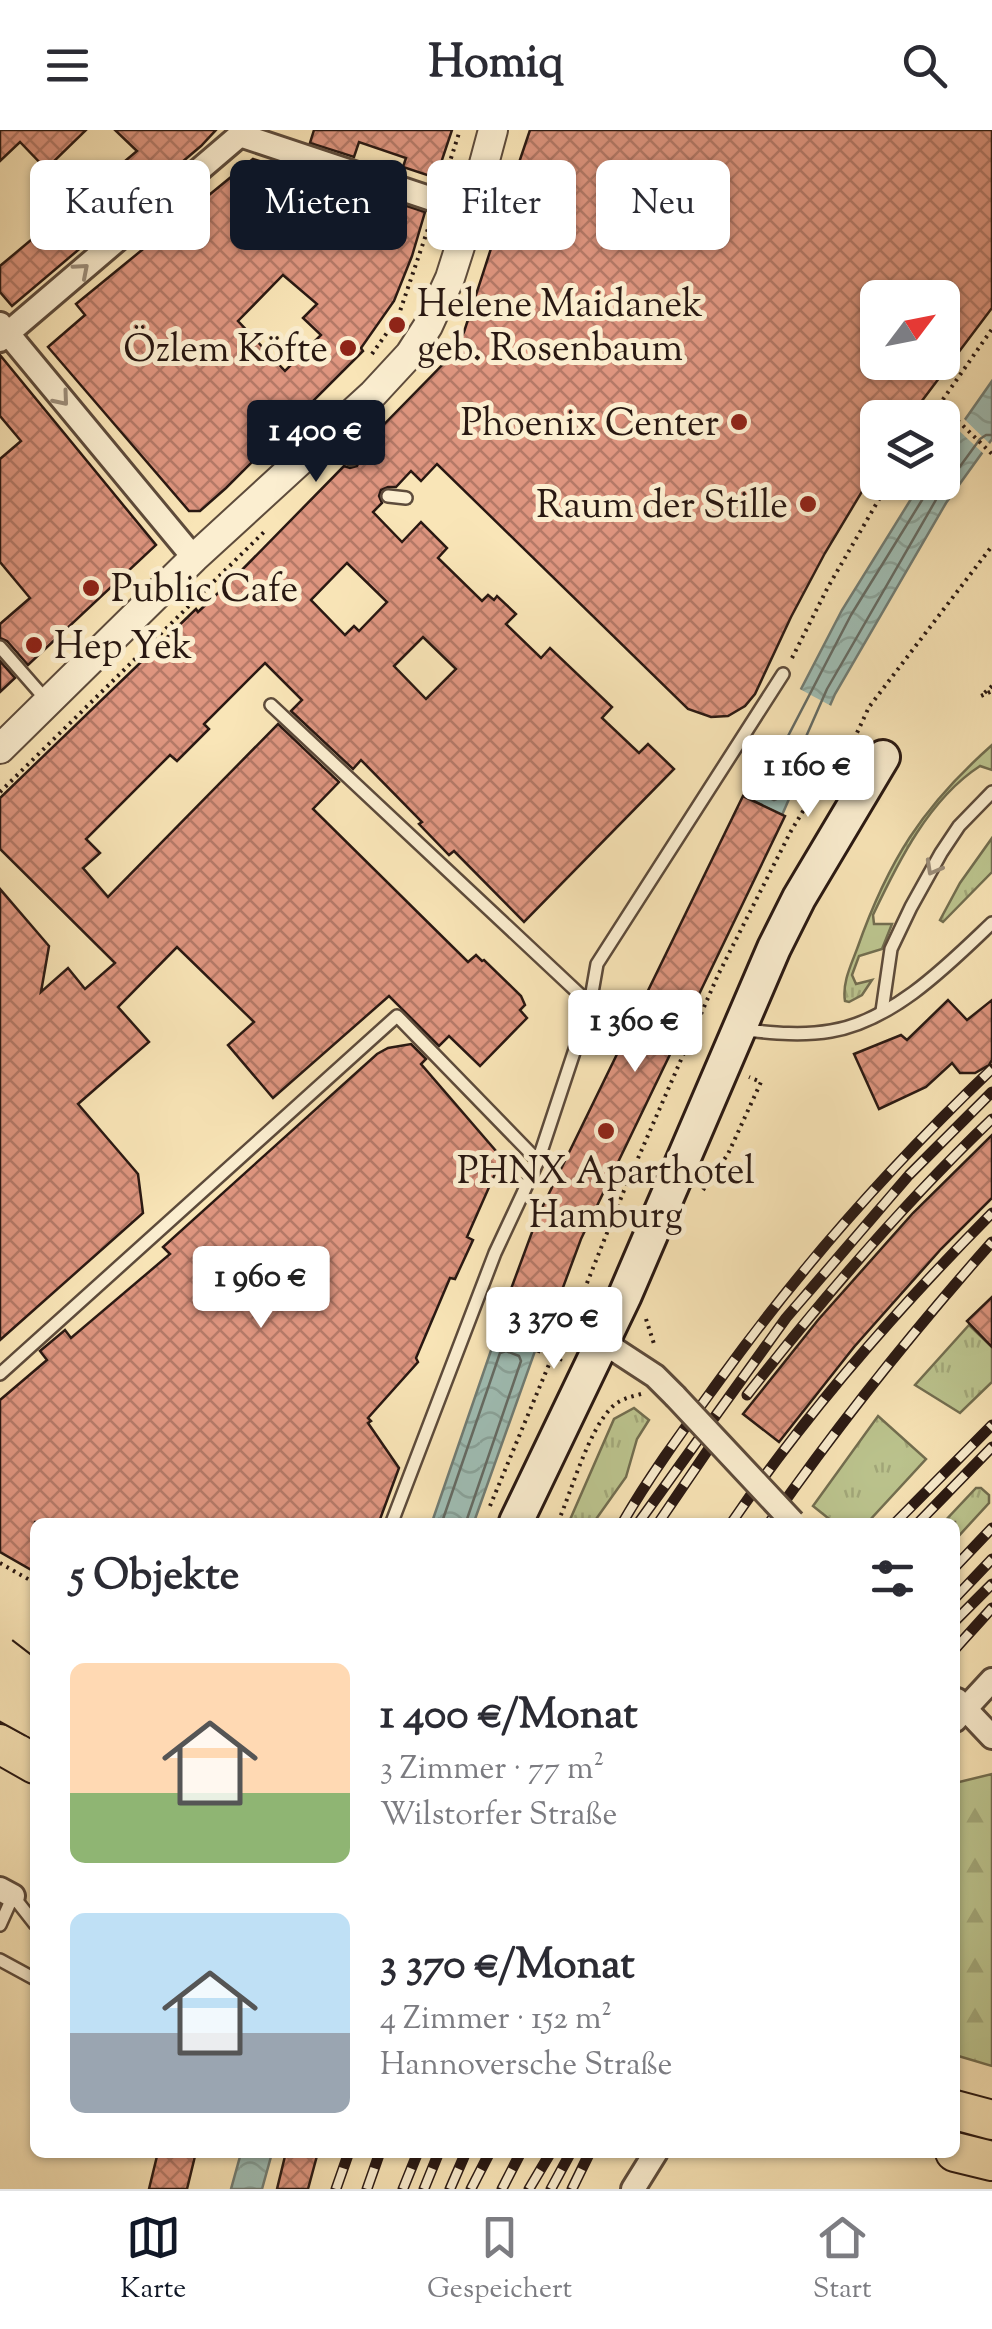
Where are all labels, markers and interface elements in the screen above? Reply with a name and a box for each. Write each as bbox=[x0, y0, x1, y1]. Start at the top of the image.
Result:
text: Homiq bbox=[428, 33, 564, 98]
icon: menu bbox=[40, 38, 95, 93]
icon: search bbox=[897, 38, 952, 93]
chip: Kaufen bbox=[30, 160, 210, 250]
chip: Mieten bbox=[230, 160, 407, 250]
chip: Filter bbox=[427, 160, 576, 250]
chip: Neu bbox=[596, 160, 730, 250]
one-way arrow bbox=[70, 264, 88, 282]
place label: Helene Maidanek geb. Rosenbaum bbox=[417, 280, 703, 378]
north arrow bbox=[860, 280, 960, 380]
map controls bbox=[860, 280, 960, 500]
marker: Helene Maidanek geb. Rosenbaum bbox=[386, 314, 408, 336]
place label: Özlem Köfte bbox=[123, 325, 328, 379]
marker: Özlem Köfte bbox=[337, 337, 359, 359]
one-way arrow bbox=[50, 388, 68, 406]
place label: Phoenix Center bbox=[461, 399, 719, 453]
pin: 1 400 € bbox=[224, 400, 408, 485]
button: layers bbox=[860, 400, 960, 500]
text: 1 400 € bbox=[269, 409, 363, 455]
marker: Phoenix Center bbox=[728, 411, 750, 433]
place label: Raum der Stille bbox=[536, 481, 788, 535]
marker: Raum der Stille bbox=[797, 493, 819, 515]
place label: Public Cafe bbox=[111, 565, 298, 619]
marker: Public Cafe bbox=[80, 577, 102, 599]
place label: Hep Yek bbox=[54, 622, 192, 676]
marker: Hep Yek bbox=[23, 634, 45, 656]
pin: 1 160 € bbox=[716, 735, 900, 820]
text: 1 160 € bbox=[764, 744, 852, 790]
one-way arrow bbox=[925, 858, 945, 876]
pin: 1 360 € bbox=[543, 990, 727, 1075]
text: 1 360 € bbox=[590, 999, 680, 1045]
marker: PHNX Aparthotel Hamburg bbox=[595, 1120, 617, 1142]
place label: PHNX Aparthotel Hamburg bbox=[457, 1147, 755, 1245]
pin: 1 960 € bbox=[169, 1246, 353, 1331]
text: 1 960 € bbox=[215, 1255, 307, 1301]
pin: 3 370 € bbox=[462, 1287, 646, 1372]
text: 3 370 € bbox=[508, 1296, 600, 1342]
text: 5 Objekte bbox=[70, 1548, 239, 1608]
icon: filters bbox=[865, 1551, 920, 1606]
text: 1 400 €/Monat bbox=[380, 1687, 638, 1747]
icon: home bbox=[150, 1703, 270, 1823]
text: 3 Zimmer · 77 m² bbox=[380, 1747, 604, 1793]
text: Wilstorfer Straße bbox=[380, 1793, 617, 1839]
text: 3 370 €/Monat bbox=[380, 1937, 635, 1997]
icon: home bbox=[150, 1953, 270, 2073]
text: 4 Zimmer · 152 m² bbox=[380, 1997, 612, 2043]
text: Hannoversche Straße bbox=[380, 2043, 672, 2089]
tab: Karte bbox=[120, 2210, 186, 2310]
tab: Gespeichert bbox=[427, 2210, 572, 2310]
tab: Start bbox=[813, 2210, 872, 2310]

